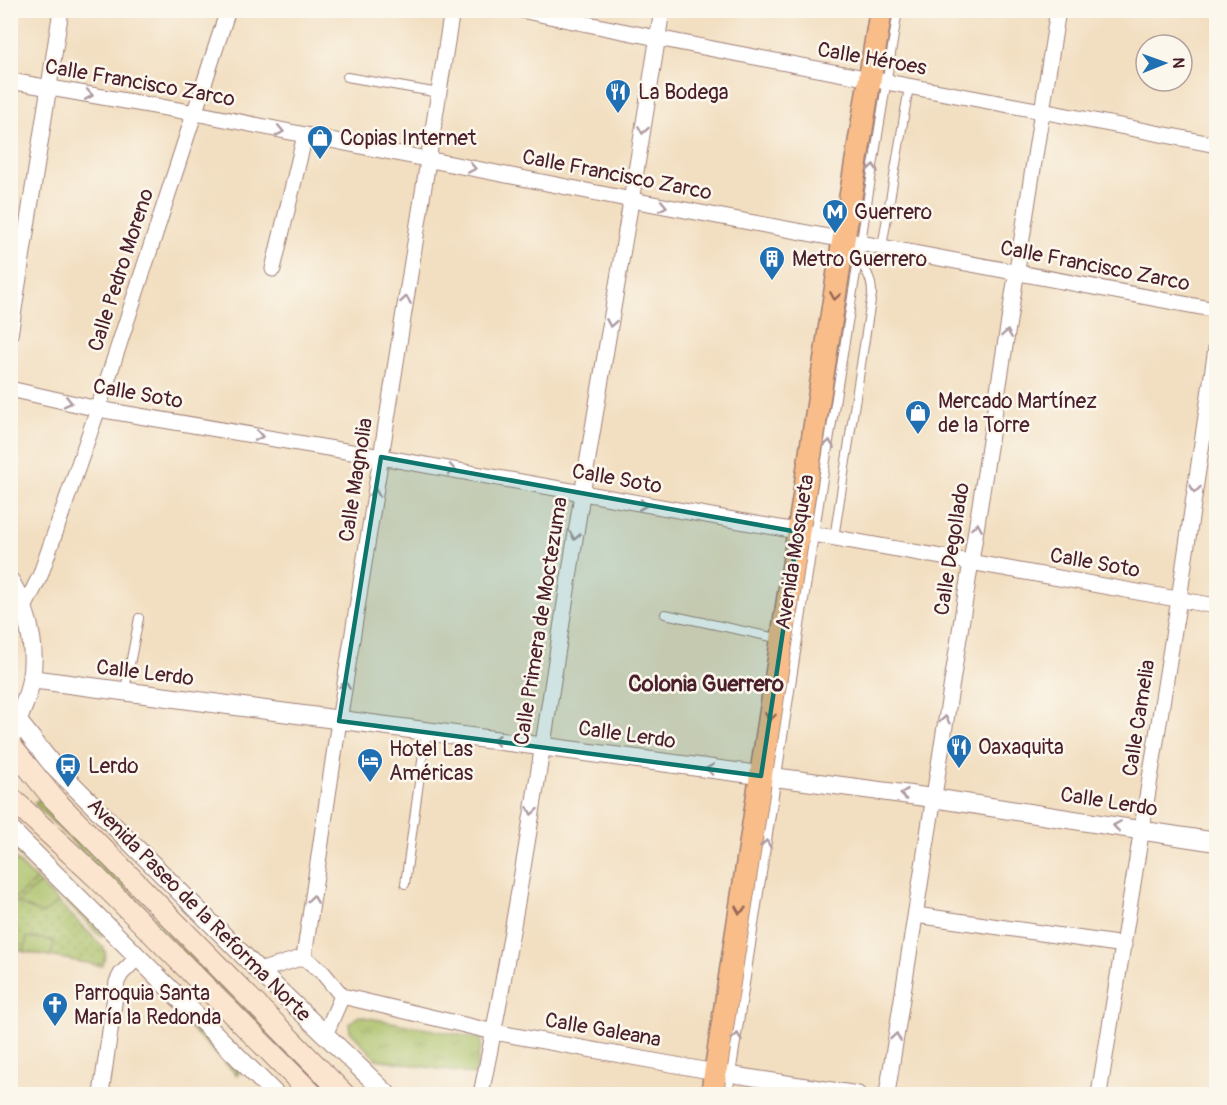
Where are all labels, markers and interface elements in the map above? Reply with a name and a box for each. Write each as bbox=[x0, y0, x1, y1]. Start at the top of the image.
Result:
north arrow bbox=[1134, 33, 1194, 93]
street label: Calle Héroes bbox=[815, 36, 929, 82]
street label: Calle Francisco Zarco bbox=[43, 53, 237, 113]
text: N bbox=[1168, 57, 1188, 69]
restaurant icon: La Bodega bbox=[603, 77, 633, 115]
place label: La Bodega bbox=[638, 79, 729, 106]
one-way arrow bbox=[83, 88, 93, 101]
one-way arrow bbox=[275, 123, 285, 136]
shop icon: Copias Internet bbox=[305, 123, 335, 161]
place label: Copias Internet bbox=[340, 125, 477, 152]
one-way arrow bbox=[637, 125, 650, 135]
street label: Calle Francisco Zarco bbox=[520, 143, 714, 207]
one-way arrow bbox=[466, 161, 476, 174]
one-way arrow bbox=[866, 164, 879, 174]
street label: Calle Pedro Moreno bbox=[82, 185, 160, 355]
metro station icon: Guerrero bbox=[820, 197, 850, 235]
one-way arrow bbox=[658, 199, 668, 212]
place label: Guerrero bbox=[854, 199, 932, 226]
street label: Calle Francisco Zarco bbox=[998, 234, 1192, 298]
building icon: Metro Guerrero bbox=[757, 244, 787, 282]
place label: Metro Guerrero bbox=[792, 246, 927, 273]
one-way arrow bbox=[829, 292, 841, 301]
one-way arrow bbox=[399, 295, 412, 305]
one-way arrow bbox=[605, 318, 618, 328]
one-way arrow bbox=[1000, 330, 1013, 340]
street label: Calle Soto bbox=[91, 373, 185, 415]
place label: Mercado Martínez de la Torre bbox=[938, 388, 1097, 439]
one-way arrow bbox=[62, 395, 72, 408]
shop icon: Mercado Martínez de la Torre bbox=[903, 398, 933, 436]
street label: Calle Magnolia bbox=[333, 416, 379, 544]
one-way arrow bbox=[255, 430, 264, 442]
one-way arrow bbox=[822, 439, 834, 448]
street label: Calle Soto bbox=[570, 458, 664, 500]
one-way arrow bbox=[446, 463, 456, 476]
street label: Avenida Mosqueta bbox=[769, 472, 821, 632]
street label: Calle Degollado bbox=[928, 481, 976, 617]
one-way arrow bbox=[1190, 484, 1202, 494]
one-way arrow bbox=[369, 488, 381, 497]
street label: Calle Primera de Moctezuma bbox=[508, 495, 574, 747]
one-way arrow bbox=[638, 498, 648, 511]
one-way arrow bbox=[970, 522, 983, 532]
one-way arrow bbox=[570, 531, 582, 541]
street label: Calle Soto bbox=[1048, 542, 1142, 584]
street label: Calle Lerdo bbox=[95, 654, 195, 692]
street label: Calle Camelia bbox=[1116, 658, 1162, 778]
district label: Colonia Guerrero bbox=[628, 670, 784, 698]
one-way arrow bbox=[338, 680, 350, 690]
one-way arrow bbox=[764, 713, 776, 722]
street label: Calle Lerdo bbox=[577, 715, 677, 755]
one-way arrow bbox=[939, 715, 951, 724]
restaurant icon: Oaxaquita bbox=[944, 732, 974, 770]
one-way arrow bbox=[492, 734, 501, 747]
place label: Oaxaquita bbox=[978, 734, 1064, 761]
place label: Hotel Las Américas bbox=[389, 736, 474, 787]
hotel icon: Hotel Las Américas bbox=[355, 746, 385, 784]
bus stop icon: Lerdo bbox=[53, 751, 83, 789]
place label: Lerdo bbox=[88, 753, 138, 780]
one-way arrow bbox=[706, 763, 715, 775]
street label: Calle Lerdo bbox=[1058, 781, 1160, 823]
one-way arrow bbox=[899, 789, 908, 801]
street label: Avenida Paseo de la Reforma Norte bbox=[81, 792, 317, 1028]
one-way arrow bbox=[526, 807, 538, 816]
one-way arrow bbox=[1113, 821, 1122, 833]
one-way arrow bbox=[760, 839, 772, 849]
one-way arrow bbox=[306, 894, 318, 903]
one-way arrow bbox=[734, 905, 747, 915]
place label: Parroquia Santa María la Redonda bbox=[74, 980, 221, 1031]
church icon: Parroquia Santa María la Redonda bbox=[40, 990, 70, 1028]
street label: Calle Galeana bbox=[543, 1007, 663, 1053]
one-way arrow bbox=[730, 1032, 742, 1041]
one-way arrow bbox=[890, 1032, 902, 1041]

